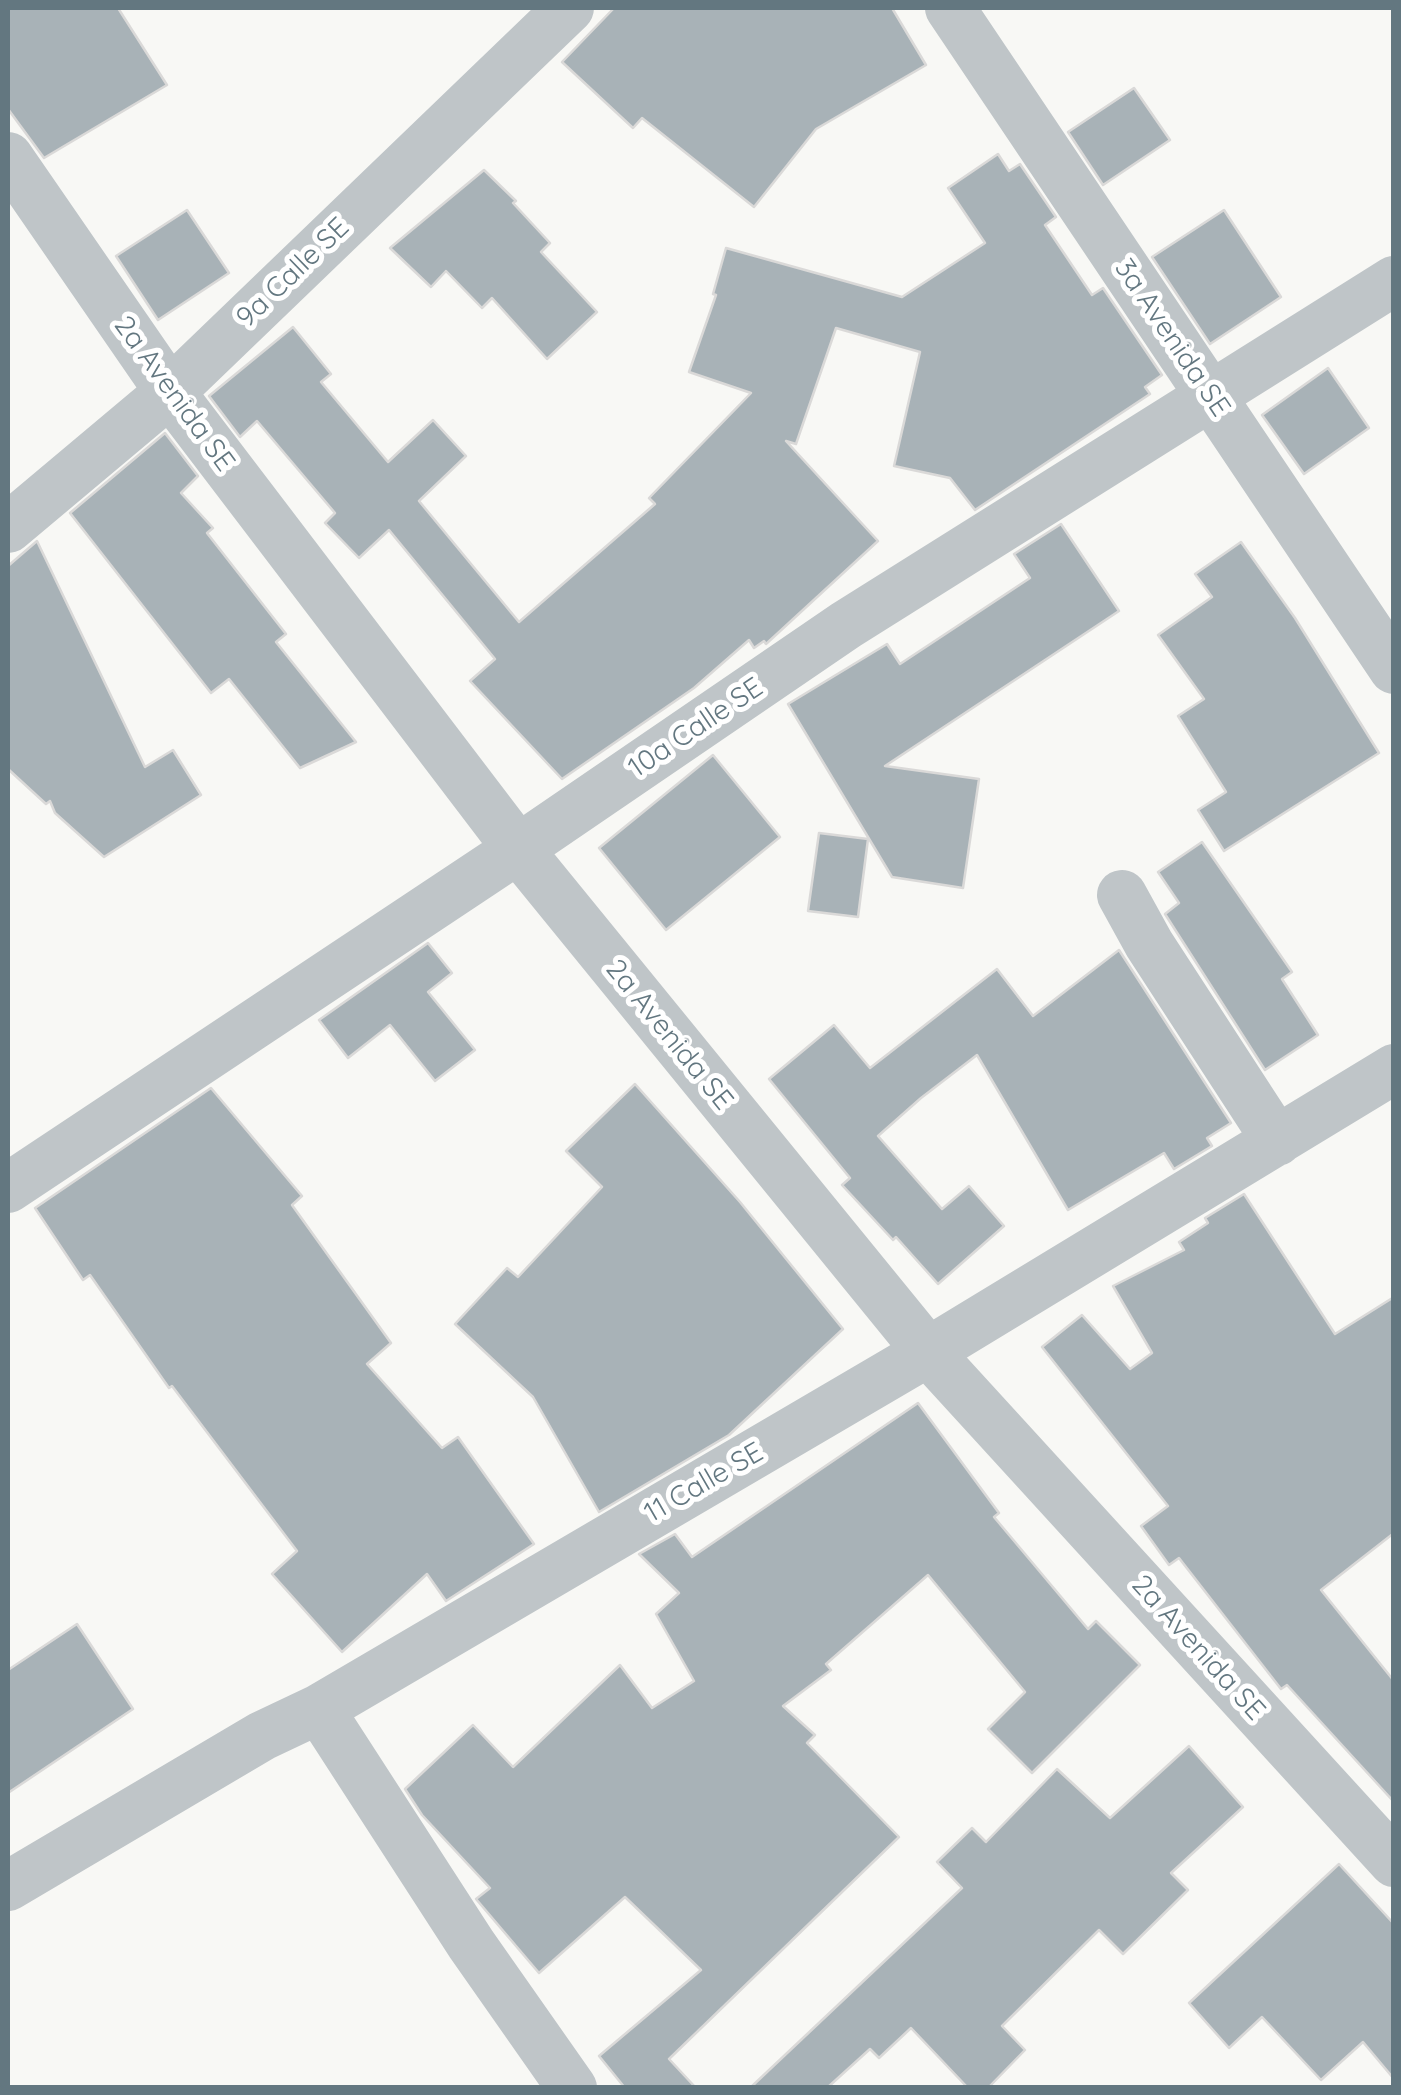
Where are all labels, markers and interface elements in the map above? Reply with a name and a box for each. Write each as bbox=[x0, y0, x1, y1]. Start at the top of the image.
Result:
street label: 9a Calle SE bbox=[230, 211, 356, 335]
street label: 3a Avenida SE bbox=[1107, 253, 1237, 423]
street label: 2a Avenida SE bbox=[107, 310, 241, 478]
street label: 10a Calle SE bbox=[623, 671, 769, 785]
street label: 2a Avenida SE bbox=[598, 953, 740, 1117]
street label: 11 Calle SE bbox=[639, 1436, 769, 1530]
street label: 2a Avenida SE bbox=[1124, 1569, 1272, 1727]

